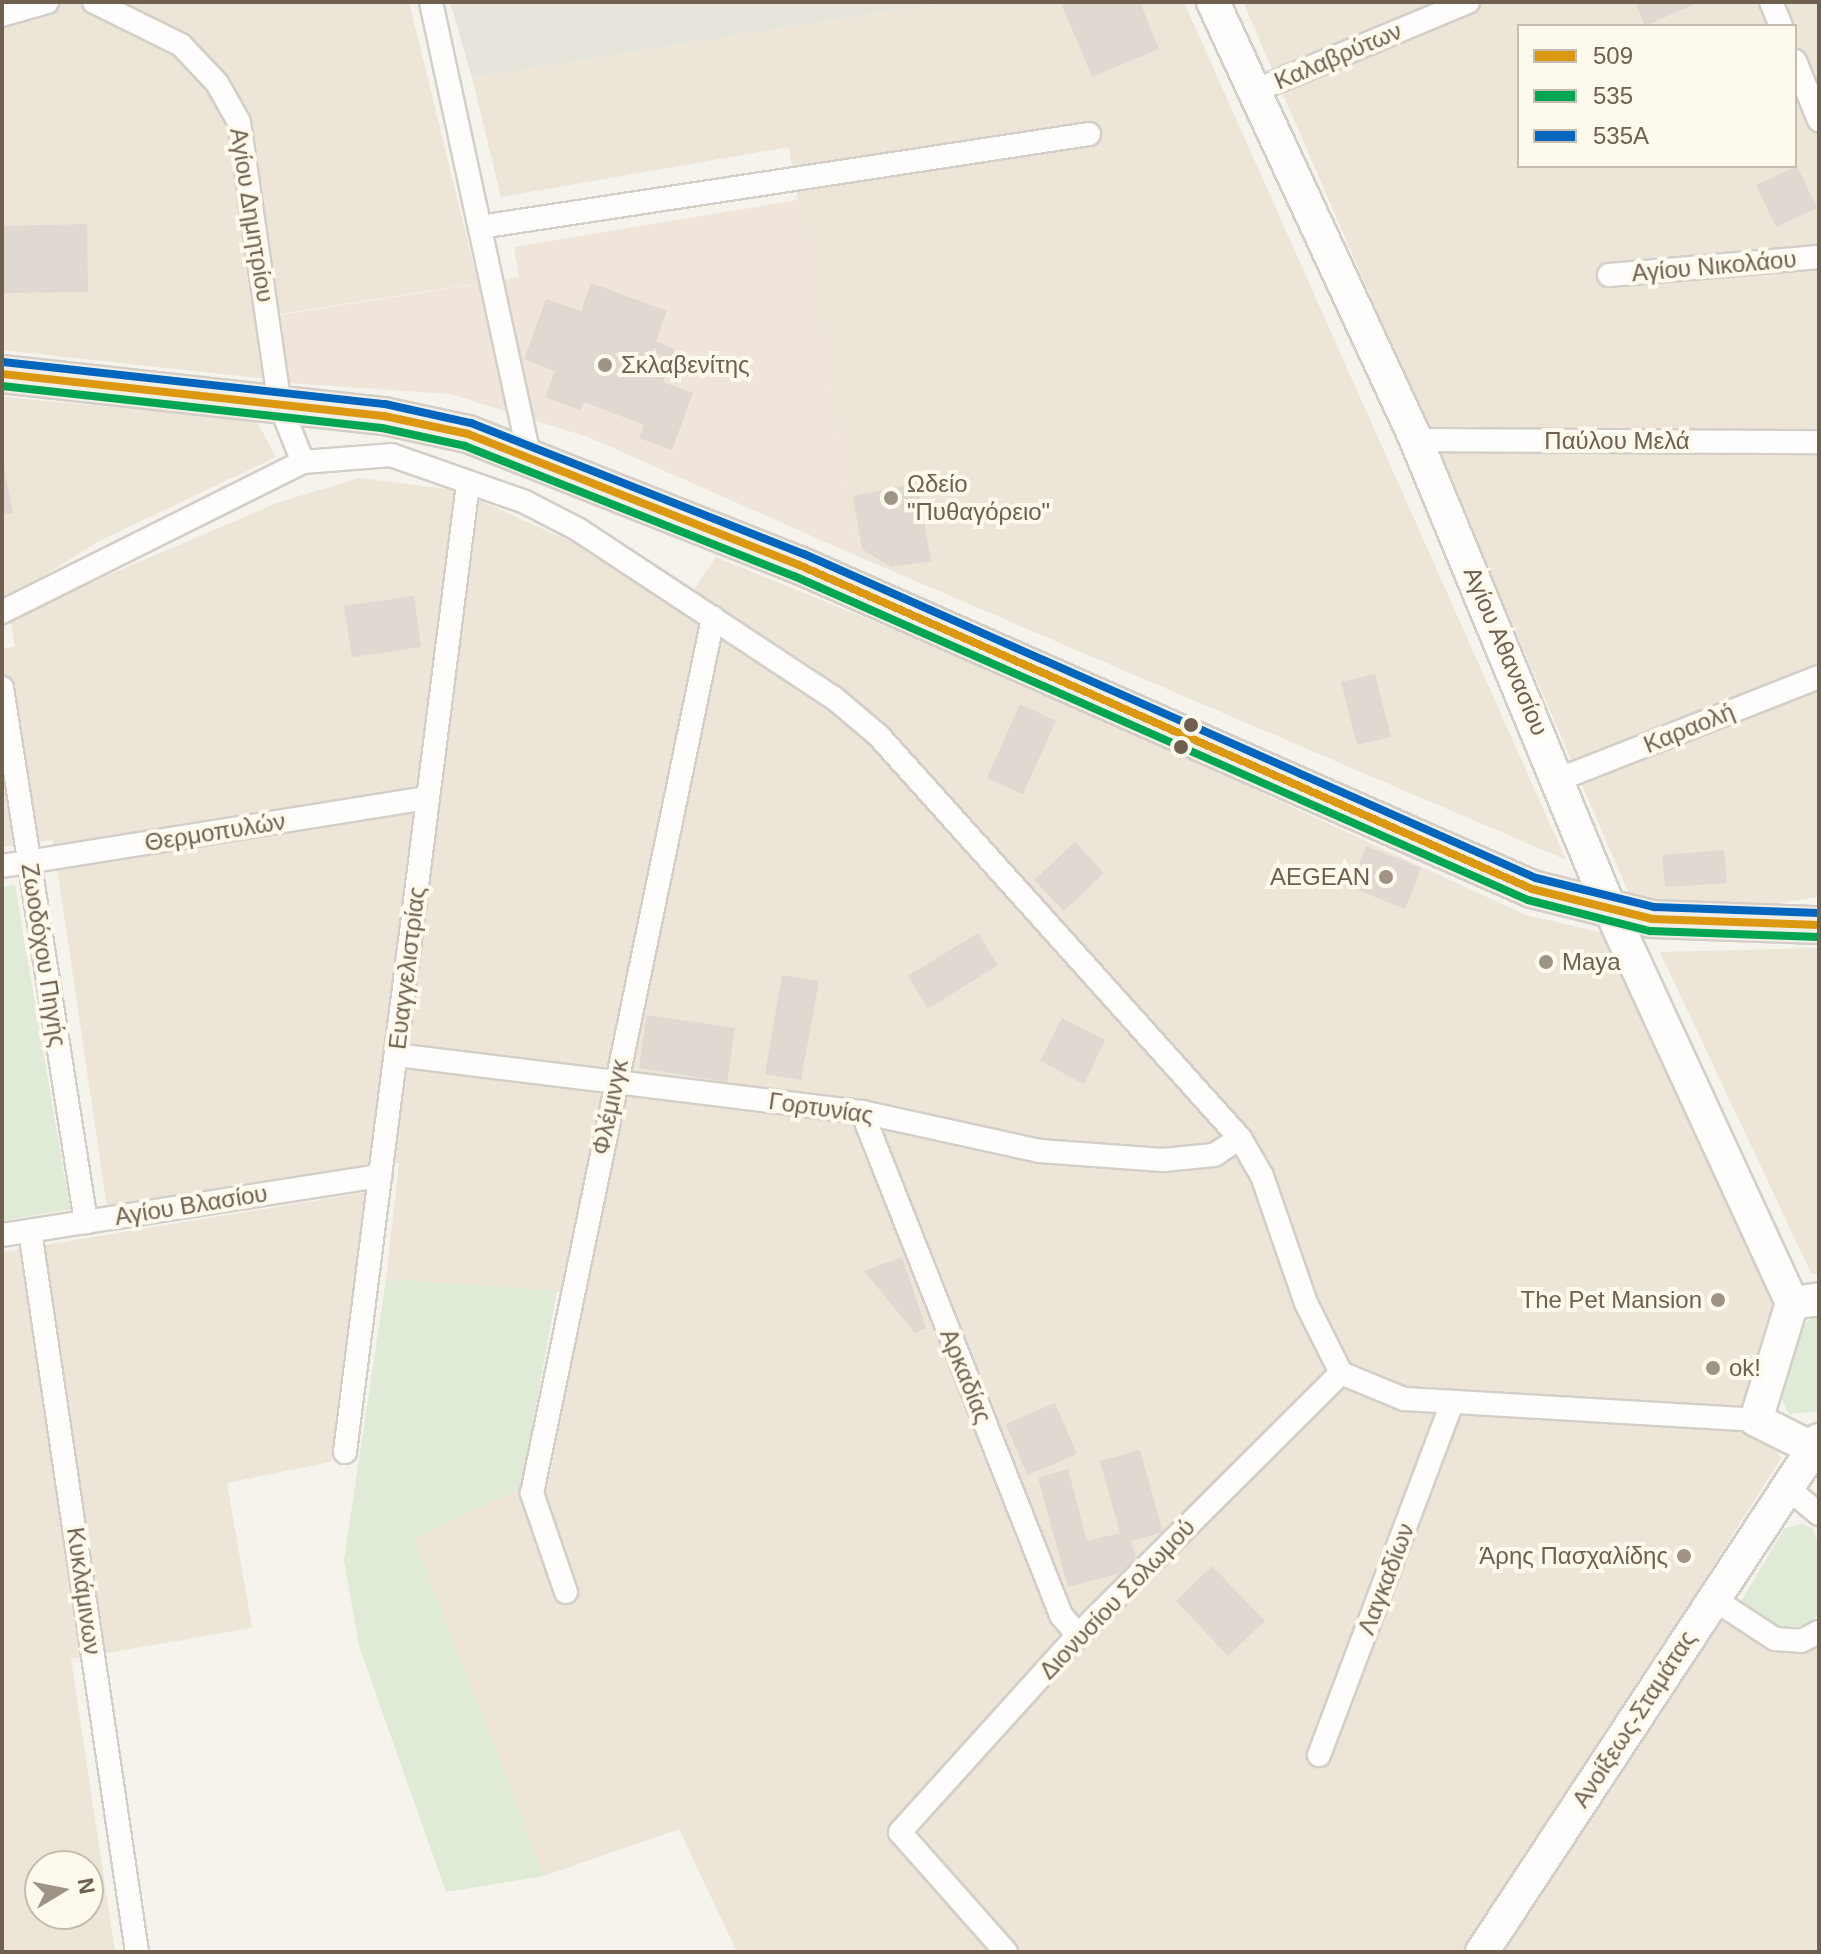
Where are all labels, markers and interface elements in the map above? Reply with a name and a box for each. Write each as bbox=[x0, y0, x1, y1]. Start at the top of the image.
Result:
street label: Καλαβρύτων bbox=[1270, 16, 1406, 96]
legend bbox=[1517, 24, 1797, 168]
text: 509 bbox=[1593, 42, 1633, 69]
text: 535 bbox=[1593, 82, 1633, 109]
text: 535A bbox=[1593, 122, 1649, 149]
street label: Αγίου Δημητρίου bbox=[224, 125, 280, 305]
street label: Αγίου Νικολάου bbox=[1630, 244, 1798, 288]
place label: Σκλαβενίτης bbox=[621, 351, 750, 379]
marker: Σκλαβενίτης bbox=[596, 356, 614, 374]
street label: Παύλου Μελά bbox=[1544, 427, 1690, 455]
place label: Ωδείο "Πυθαγόρειο" bbox=[907, 470, 1050, 526]
marker: Ωδείο "Πυθαγόρειο" bbox=[882, 489, 900, 507]
street label: Αγίου Αθανασίου bbox=[1457, 562, 1555, 740]
street label: Καραολή bbox=[1639, 697, 1739, 759]
unlabelled marker bbox=[1183, 717, 1199, 733]
unlabelled marker bbox=[1173, 739, 1189, 755]
street label: Θερμοπυλών bbox=[143, 807, 287, 857]
street label: Ζωοδόχου Πηγής bbox=[15, 861, 73, 1049]
place label: AEGEAN bbox=[1270, 863, 1370, 891]
marker: AEGEAN bbox=[1377, 868, 1395, 886]
street label: Ευαγγελιστρίας bbox=[383, 885, 431, 1051]
place label: Maya bbox=[1562, 948, 1621, 976]
marker: Maya bbox=[1537, 953, 1555, 971]
street label: Φλέμινγκ bbox=[586, 1057, 634, 1157]
street label: Γορτυνίας bbox=[767, 1086, 875, 1130]
street label: Αγίου Βλασίου bbox=[113, 1179, 269, 1231]
place label: The Pet Mansion bbox=[1521, 1286, 1702, 1314]
marker: The Pet Mansion bbox=[1709, 1291, 1727, 1309]
street label: Αρκαδίας bbox=[934, 1325, 998, 1427]
place label: ok! bbox=[1729, 1354, 1761, 1382]
marker: ok! bbox=[1704, 1359, 1722, 1377]
street label: Διονυσίου Σολωμού bbox=[1033, 1513, 1201, 1685]
street label: Λαγκαδίων bbox=[1352, 1519, 1420, 1639]
street label: Κυκλάμινων bbox=[61, 1525, 107, 1657]
place label: Άρης Πασχαλίδης bbox=[1479, 1542, 1668, 1570]
marker: Άρης Πασχαλίδης bbox=[1675, 1547, 1693, 1565]
street label: Ανοίξεως-Σταμάτας bbox=[1566, 1625, 1702, 1813]
north arrow bbox=[24, 1850, 104, 1930]
text: N bbox=[72, 1876, 100, 1896]

